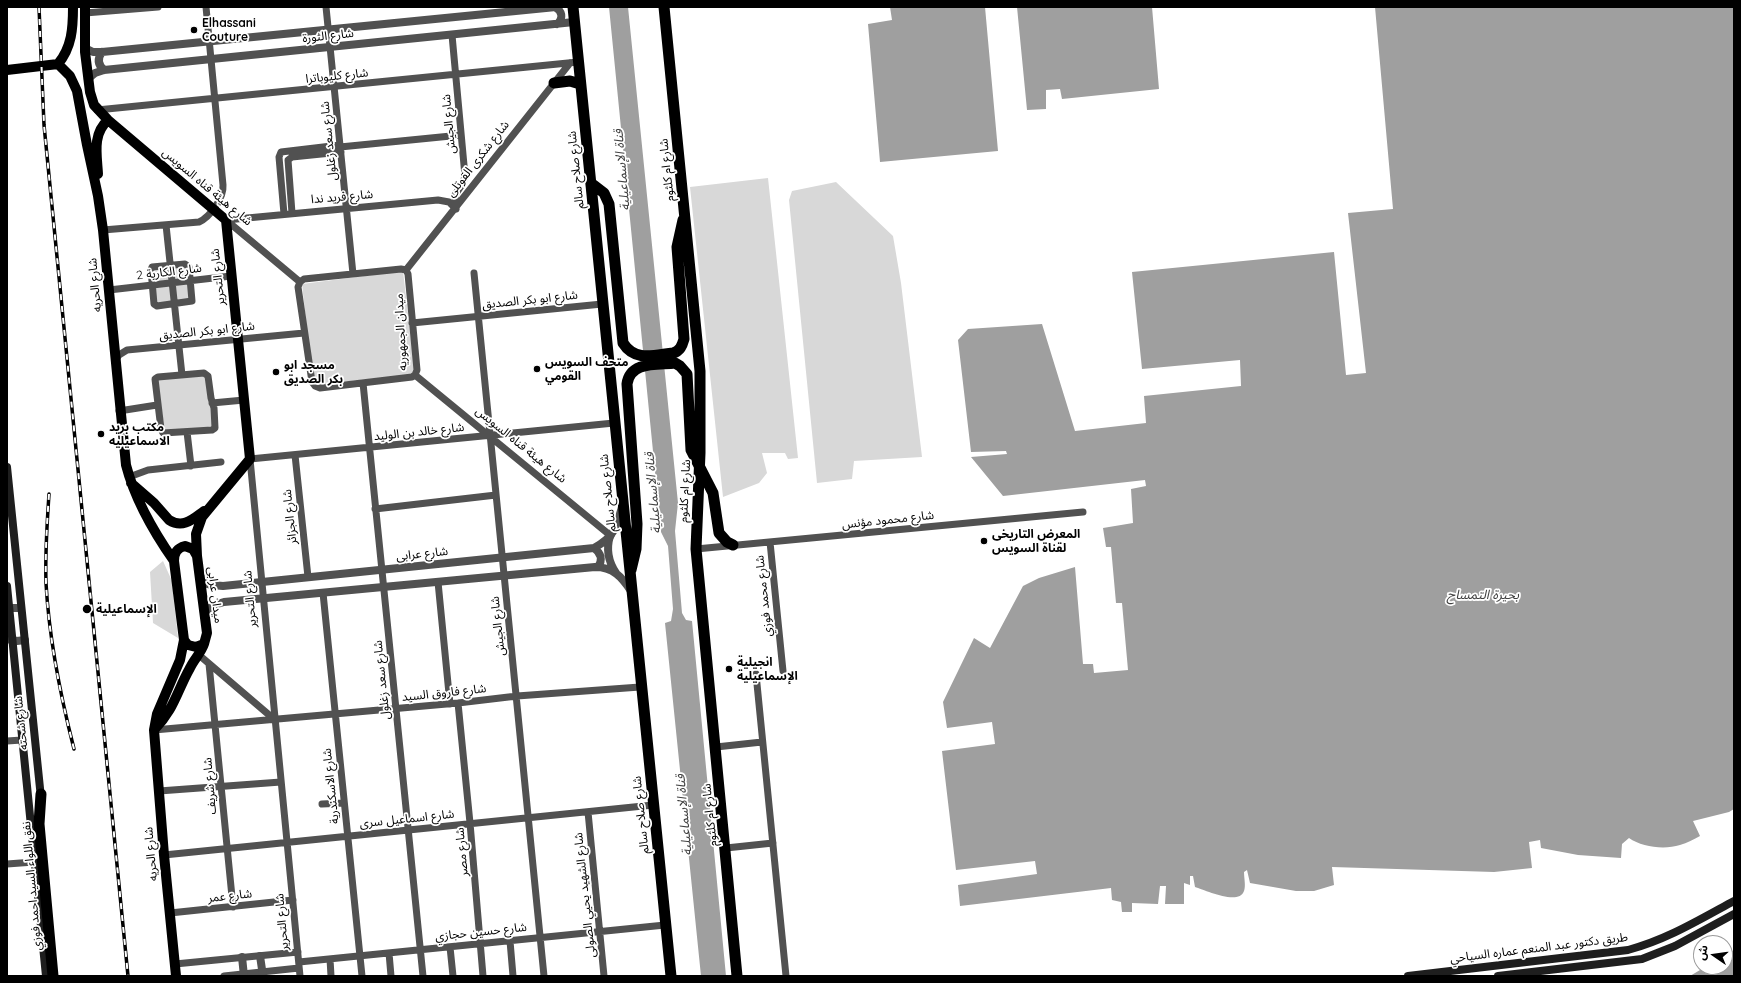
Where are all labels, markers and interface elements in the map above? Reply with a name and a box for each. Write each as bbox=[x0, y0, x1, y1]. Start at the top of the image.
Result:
place label: Elhassani Couture bbox=[202, 16, 256, 44]
marker: Elhassani Couture bbox=[189, 25, 199, 35]
street label: شارع الثورة bbox=[302, 26, 354, 46]
street label: شارع كليوباترا bbox=[305, 66, 369, 86]
street label: شارع الجيش bbox=[439, 93, 459, 155]
street label: شارع سعد زغلول bbox=[318, 101, 340, 181]
street label: شارع شكرى القوتلى bbox=[444, 118, 512, 200]
water label: قناة الإسماعيلية bbox=[611, 129, 633, 211]
street label: شارع صلاح سالم bbox=[565, 130, 587, 210]
street label: شارع ام كلثوم bbox=[657, 138, 677, 202]
street label: شارع هيئة قناه السويس bbox=[159, 145, 255, 229]
street label: شارع فريد ندا bbox=[310, 187, 374, 207]
street label: شارع التحرير bbox=[208, 248, 228, 306]
street label: شارع الحريه bbox=[85, 257, 105, 313]
street label: شارع الكارية 2 bbox=[136, 261, 202, 283]
street label: شارع ابو بكر الصديق bbox=[481, 288, 579, 312]
street label: ميدان الجمهوريه bbox=[392, 293, 410, 371]
street label: شارع ابو بكر الصديق bbox=[158, 319, 256, 343]
place label: متحف السويس القومي bbox=[545, 355, 628, 383]
place label: مسجد ابو بكر الصديق bbox=[284, 358, 343, 386]
marker: متحف السويس القومي bbox=[532, 364, 542, 374]
marker: مسجد ابو بكر الصديق bbox=[271, 367, 281, 377]
street label: شارع هيئة قناه السويس bbox=[473, 404, 569, 486]
place label: مكتب بريد الاسماعيليه bbox=[109, 420, 170, 448]
street label: شارع خالد بن الوليد bbox=[373, 420, 465, 444]
marker: مكتب بريد الاسماعيليه bbox=[96, 429, 106, 439]
water label: قناة الإسماعيلية bbox=[642, 452, 664, 534]
street label: شارع صلاح سالم bbox=[597, 453, 619, 533]
street label: شارع ام كلثوم bbox=[676, 459, 694, 523]
street label: شارع الجزائر bbox=[280, 489, 300, 545]
street label: شارع محمود مؤنس bbox=[841, 508, 935, 532]
place label: المعرض التاريخى لقناة السويس bbox=[992, 527, 1080, 555]
marker: المعرض التاريخى لقناة السويس bbox=[979, 536, 989, 546]
street label: شارع عرابى bbox=[395, 544, 449, 564]
street label: شارع محمد فوزي bbox=[753, 555, 775, 637]
street label: ميدان عرابى bbox=[204, 566, 226, 624]
street label: شارع التحرير bbox=[240, 570, 260, 628]
water label: بحيرة التمساح bbox=[1447, 587, 1519, 603]
street label: شارع الجيش bbox=[488, 595, 508, 657]
place label: الإسماعيلية bbox=[96, 602, 157, 616]
marker: الإسماعيلية bbox=[81, 603, 93, 615]
street label: شارع سعد زغلول bbox=[371, 640, 393, 720]
place label: انجيلية الإسماعيلية bbox=[737, 655, 798, 683]
marker: انجيلية الإسماعيلية bbox=[724, 664, 734, 674]
street label: شارع فاروق السيد bbox=[401, 681, 487, 705]
street label: شارع شحته bbox=[11, 695, 31, 751]
street label: شارع الاسكندرية bbox=[320, 747, 342, 825]
street label: شارع شريف bbox=[200, 757, 220, 815]
water label: قناة الإسماعيلية bbox=[673, 774, 695, 856]
street label: شارع صلاح سالم bbox=[630, 775, 652, 855]
street label: شارع ام كلثوم bbox=[700, 783, 720, 847]
street label: شارع اسماعيل سرى bbox=[359, 807, 455, 831]
street label: نفق اللواء السيد احمد فوزي bbox=[19, 821, 45, 951]
street label: شارع الحريه bbox=[141, 826, 161, 882]
street label: شارع مصر bbox=[453, 827, 471, 877]
street label: شارع الشهيد يحيي الصولى bbox=[571, 832, 599, 958]
street label: شارع عمر bbox=[207, 887, 253, 905]
street label: شارع التحرير bbox=[272, 893, 292, 951]
street label: شارع حسين حجازي bbox=[434, 920, 528, 944]
street label: طريق دكتور عبد المنعم عماره السياحي bbox=[1449, 930, 1629, 966]
north arrow bbox=[1693, 935, 1733, 975]
text: ش bbox=[1694, 944, 1711, 961]

